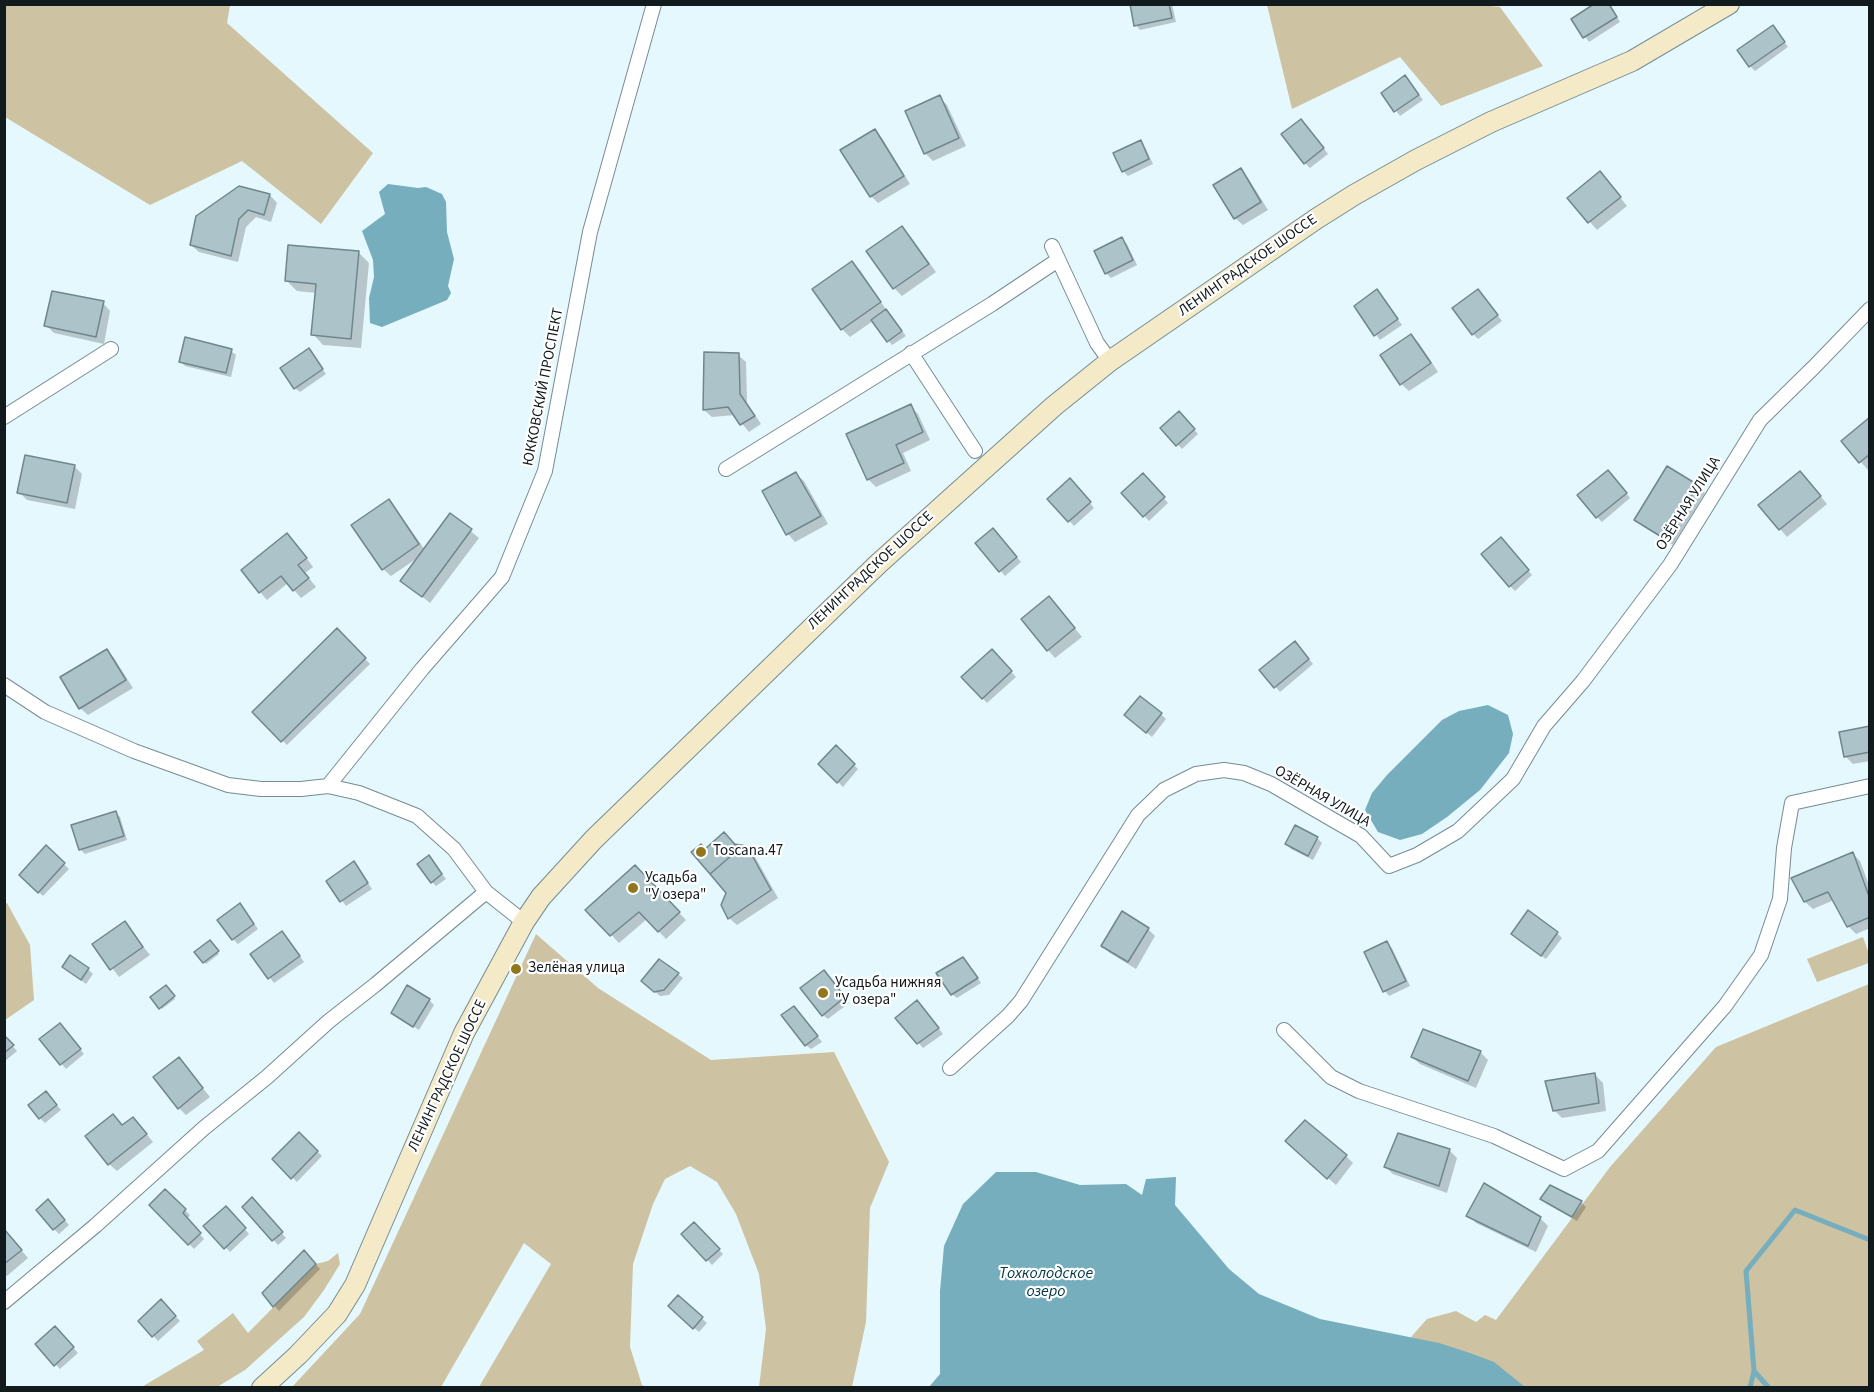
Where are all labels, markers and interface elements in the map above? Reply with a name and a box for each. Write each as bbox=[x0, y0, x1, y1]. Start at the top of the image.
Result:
street label: ЛЕНИНГРАДСКОЕ ШОССЕ bbox=[1175, 211, 1321, 321]
street label: ЮККОВСКИЙ ПРОСПЕКТ bbox=[520, 306, 568, 468]
street label: ОЗЁРНАЯ УЛИЦА bbox=[1653, 454, 1725, 554]
street label: ЛЕНИНГРАДСКОЕ ШОССЕ bbox=[804, 508, 938, 634]
street label: ОЗЁРНАЯ УЛИЦА bbox=[1271, 762, 1373, 832]
place label: Toscana.47 bbox=[713, 843, 783, 861]
marker: Toscana.47 bbox=[694, 845, 708, 859]
place label: Усадьба "У озера" bbox=[645, 870, 706, 905]
marker: Усадьба "У озера" bbox=[626, 881, 640, 895]
place label: Зелёная улица bbox=[528, 960, 625, 978]
marker: Зелёная улица bbox=[509, 962, 523, 976]
place label: Усадьба нижняя "У озера" bbox=[835, 975, 941, 1010]
marker: Усадьба нижняя "У озера" bbox=[816, 986, 830, 1000]
street label: ЛЕНИНГРАДСКОЕ ШОССЕ bbox=[405, 997, 491, 1155]
water label: Тохколодское озеро bbox=[999, 1264, 1093, 1302]

